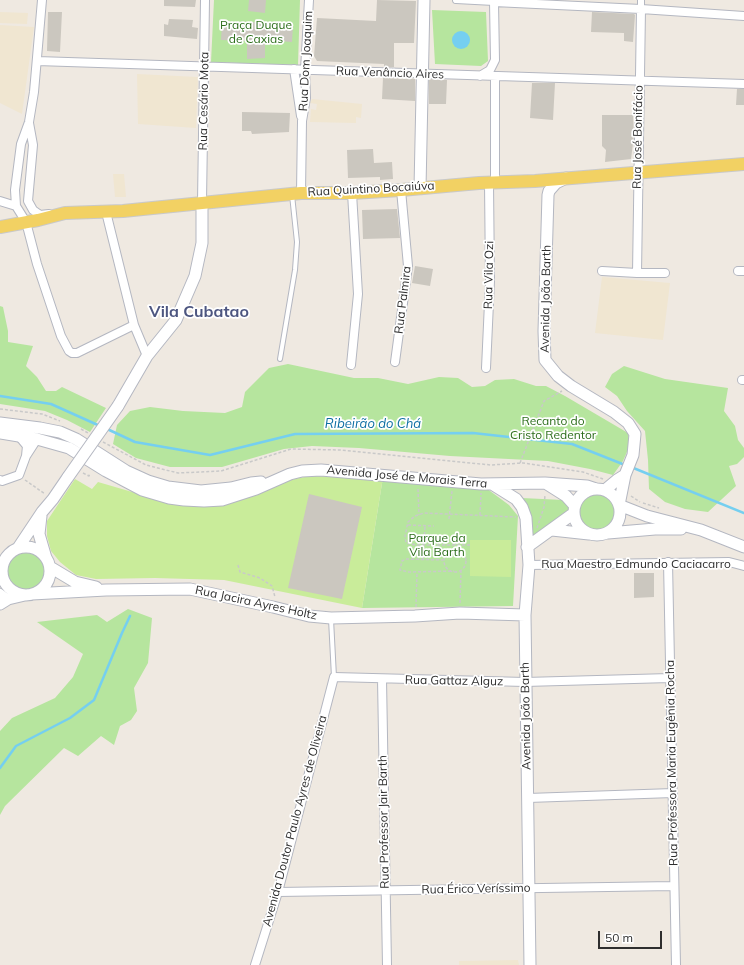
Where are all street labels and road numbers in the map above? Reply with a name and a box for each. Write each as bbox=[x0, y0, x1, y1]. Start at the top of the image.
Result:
street label: Rua Dom Joaquim bbox=[296, 10, 316, 112]
street label: Rua Cesário Mota bbox=[196, 52, 212, 150]
street label: Rua Venâncio Aires bbox=[336, 64, 444, 82]
street label: Rua José Bonifácio bbox=[630, 85, 646, 189]
street label: Rua Quintino Bocaiúva bbox=[307, 178, 435, 200]
street label: Rua Vila Ozi bbox=[481, 241, 497, 309]
street label: Avenida João Barth bbox=[538, 245, 554, 353]
street label: Rua Palmira bbox=[392, 265, 414, 335]
street label: Avenida José de Morais Terra bbox=[326, 463, 488, 491]
street label: Rua Maestro Edmundo Caciacarro bbox=[541, 557, 731, 571]
street label: Rua Jacira Ayres Holtz bbox=[194, 583, 318, 623]
street label: Rua Professora Maria Eugênia Rocha bbox=[663, 660, 681, 866]
street label: Avenida João Barth bbox=[518, 662, 534, 770]
street label: Rua Gattaz Alguz bbox=[405, 673, 503, 689]
street label: Avenida Doutor Paulo Ayres de Oliveira bbox=[260, 714, 330, 928]
street label: Rua Professor Jair Barth bbox=[376, 755, 392, 889]
street label: Rua Érico Veríssimo bbox=[421, 881, 531, 897]

